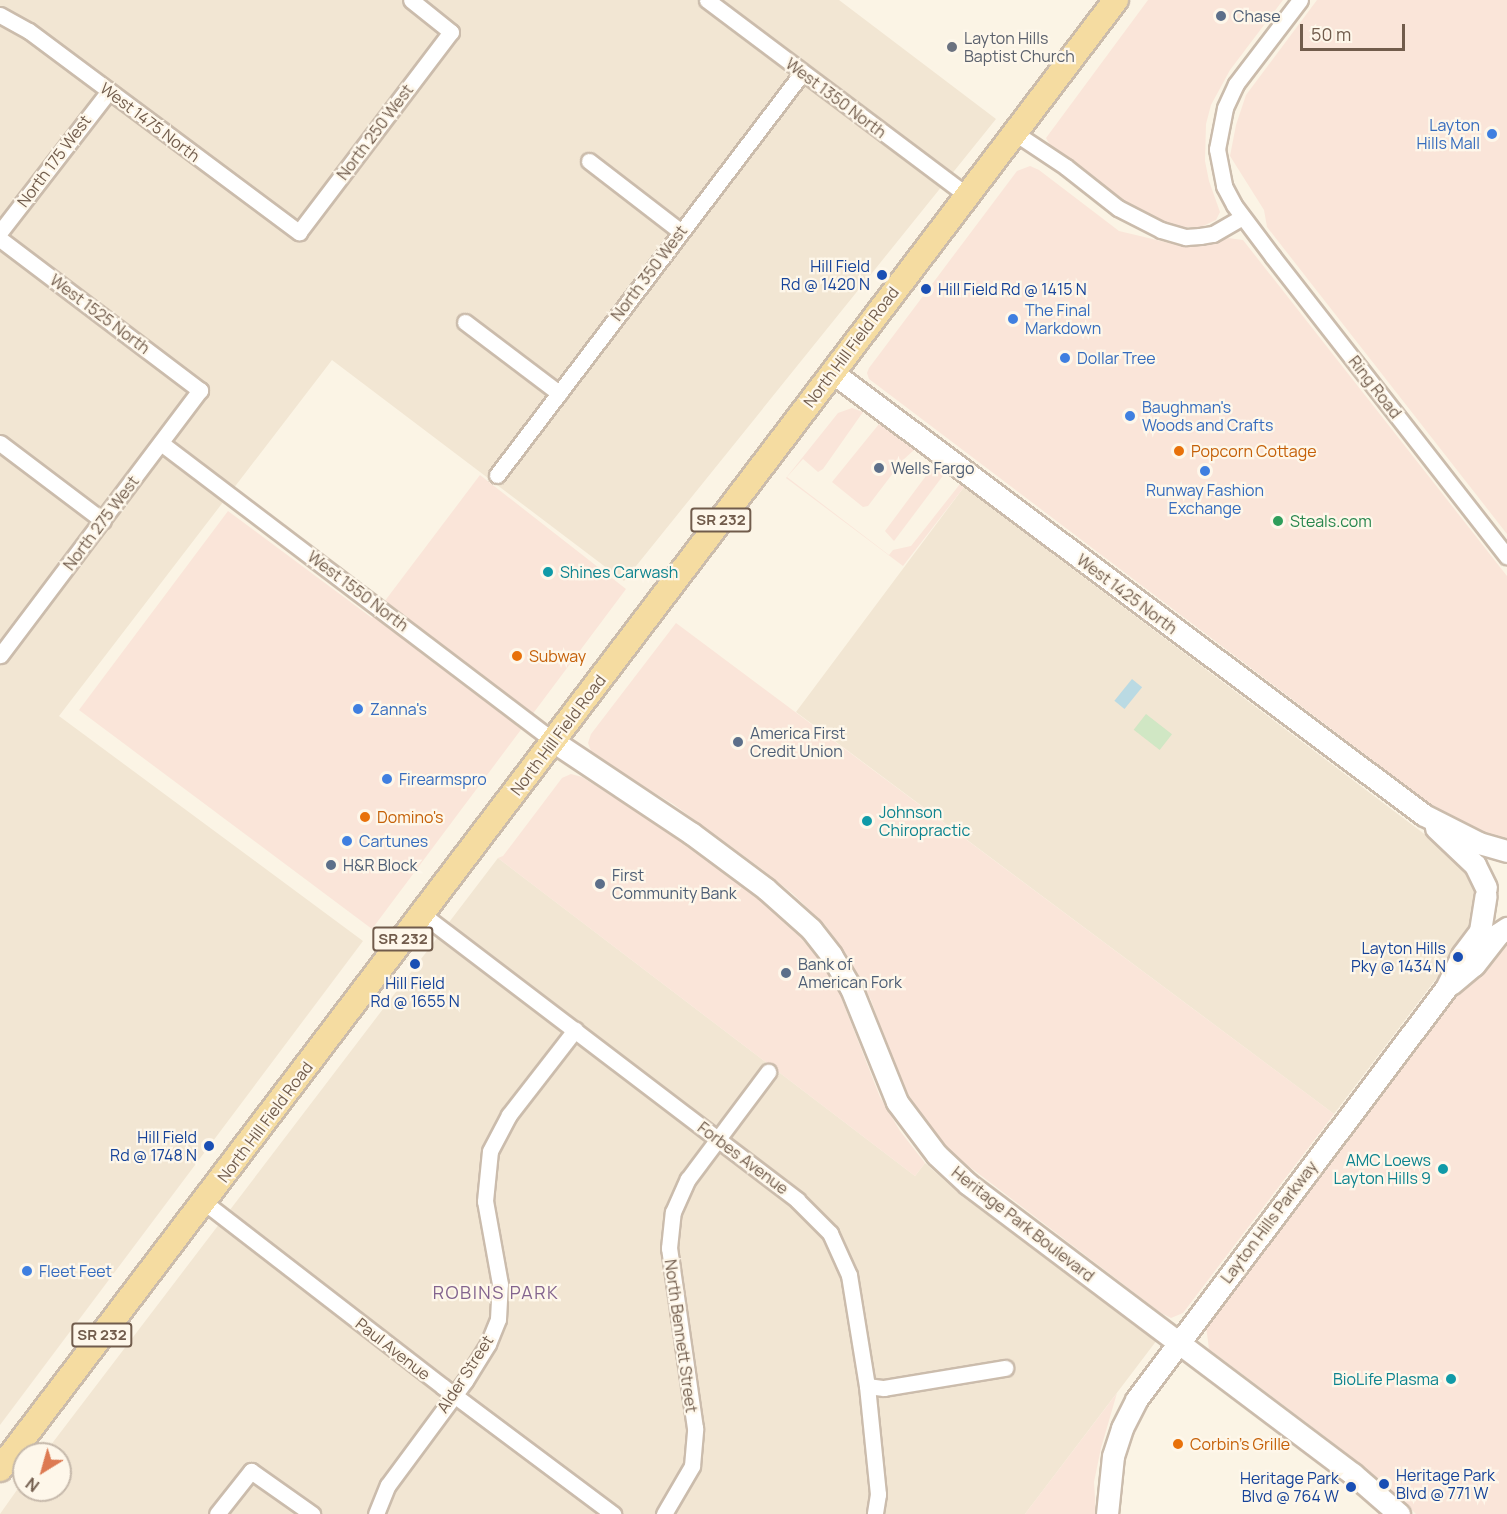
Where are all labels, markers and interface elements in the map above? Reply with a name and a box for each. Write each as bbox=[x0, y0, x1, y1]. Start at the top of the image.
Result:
place label: Chase bbox=[1233, 6, 1281, 26]
marker: Chase bbox=[1214, 9, 1228, 23]
scale bar bbox=[1303, 12, 1408, 50]
text: 50 m bbox=[1311, 22, 1351, 46]
place label: Layton Hills Baptist Church bbox=[964, 28, 1075, 66]
marker: Layton Hills Baptist Church bbox=[945, 40, 959, 54]
street label: West 1350 North bbox=[782, 54, 890, 142]
street label: West 1475 North bbox=[96, 78, 204, 166]
street label: North 250 West bbox=[333, 80, 417, 184]
street label: North 175 West bbox=[13, 111, 95, 211]
place label: Layton Hills Mall bbox=[1416, 115, 1480, 153]
marker: Layton Hills Mall bbox=[1485, 127, 1499, 141]
street label: North 350 West bbox=[607, 221, 691, 325]
place label: Hill Field Rd @ 1420 N bbox=[781, 256, 870, 294]
marker: Hill Field Rd @ 1420 N bbox=[875, 268, 889, 282]
street label: West 1525 North bbox=[46, 270, 154, 358]
place label: Hill Field Rd @ 1415 N bbox=[938, 279, 1087, 299]
marker: Hill Field Rd @ 1415 N bbox=[919, 282, 933, 296]
street label: North Hill Field Road bbox=[799, 283, 903, 411]
place label: The Final Markdown bbox=[1025, 300, 1101, 338]
marker: The Final Markdown bbox=[1006, 312, 1020, 326]
place label: Dollar Tree bbox=[1077, 348, 1156, 368]
marker: Dollar Tree bbox=[1058, 351, 1072, 365]
street label: Ring Road bbox=[1345, 352, 1405, 422]
place label: Baughman's Woods and Crafts bbox=[1142, 397, 1273, 435]
marker: Baughman's Woods and Crafts bbox=[1123, 409, 1137, 423]
place label: Popcorn Cottage bbox=[1191, 441, 1317, 461]
marker: Popcorn Cottage bbox=[1172, 444, 1186, 458]
place label: Wells Fargo bbox=[891, 458, 974, 478]
marker: Wells Fargo bbox=[872, 461, 886, 475]
marker: Runway Fashion Exchange bbox=[1198, 464, 1212, 478]
street label: North 275 West bbox=[59, 472, 143, 574]
place label: Runway Fashion Exchange bbox=[1146, 480, 1264, 518]
road number: SR 232 bbox=[690, 508, 752, 532]
place label: Steals.com bbox=[1290, 511, 1372, 531]
marker: Steals.com bbox=[1271, 514, 1285, 528]
street label: West 1550 North bbox=[304, 547, 412, 635]
street label: West 1425 North bbox=[1073, 550, 1181, 638]
place label: Shines Carwash bbox=[560, 562, 678, 582]
marker: Shines Carwash bbox=[541, 565, 555, 579]
place label: Subway bbox=[529, 646, 586, 666]
marker: Subway bbox=[510, 649, 524, 663]
street label: North Hill Field Road bbox=[506, 671, 610, 799]
place label: Zanna's bbox=[370, 699, 427, 719]
marker: Zanna's bbox=[351, 702, 365, 716]
place label: America First Credit Union bbox=[750, 723, 845, 761]
marker: America First Credit Union bbox=[731, 735, 745, 749]
place label: Firearmspro bbox=[399, 769, 487, 789]
marker: Firearmspro bbox=[380, 772, 394, 786]
place label: Johnson Chiropractic bbox=[879, 802, 970, 840]
place label: Domino's bbox=[377, 807, 443, 827]
marker: Domino's bbox=[358, 810, 372, 824]
marker: Johnson Chiropractic bbox=[860, 814, 874, 828]
place label: Cartunes bbox=[359, 831, 428, 851]
marker: Cartunes bbox=[340, 834, 354, 848]
place label: H&R Block bbox=[343, 855, 417, 875]
marker: H&R Block bbox=[324, 858, 338, 872]
place label: First Community Bank bbox=[612, 865, 737, 903]
marker: First Community Bank bbox=[593, 877, 607, 891]
road number: SR 232 bbox=[372, 927, 434, 951]
place label: Layton Hills Pky @ 1434 N bbox=[1351, 938, 1446, 976]
marker: Layton Hills Pky @ 1434 N bbox=[1451, 950, 1465, 964]
place label: Bank of American Fork bbox=[798, 954, 902, 992]
marker: Hill Field Rd @ 1655 N bbox=[408, 957, 422, 971]
marker: Bank of American Fork bbox=[779, 966, 793, 980]
place label: Hill Field Rd @ 1655 N bbox=[370, 973, 460, 1011]
street label: North Hill Field Road bbox=[213, 1058, 317, 1186]
street label: Forbes Avenue bbox=[694, 1118, 792, 1198]
place label: Hill Field Rd @ 1748 N bbox=[110, 1127, 197, 1165]
marker: Hill Field Rd @ 1748 N bbox=[202, 1139, 216, 1153]
place label: AMC Loews Layton Hills 9 bbox=[1333, 1150, 1431, 1188]
street label: Layton Hills Parkway bbox=[1217, 1157, 1321, 1287]
street label: Heritage Park Boulevard bbox=[948, 1162, 1098, 1286]
marker: AMC Loews Layton Hills 9 bbox=[1436, 1162, 1450, 1176]
street label: North Bennett Street bbox=[661, 1258, 701, 1414]
place label: Fleet Feet bbox=[39, 1261, 112, 1281]
marker: Fleet Feet bbox=[20, 1264, 34, 1278]
district label: ROBINS PARK bbox=[433, 1281, 559, 1303]
street label: Paul Avenue bbox=[352, 1314, 434, 1384]
road number: SR 232 bbox=[70, 1323, 134, 1347]
street label: Alder Street bbox=[433, 1332, 497, 1416]
place label: BioLife Plasma bbox=[1333, 1369, 1439, 1389]
marker: BioLife Plasma bbox=[1444, 1372, 1458, 1386]
place label: Corbin's Grille bbox=[1190, 1434, 1290, 1454]
marker: Corbin's Grille bbox=[1171, 1437, 1185, 1451]
north arrow bbox=[12, 1442, 72, 1502]
place label: Heritage Park Blvd @ 771 W bbox=[1396, 1465, 1495, 1503]
place label: Heritage Park Blvd @ 764 W bbox=[1240, 1468, 1339, 1506]
text: N bbox=[21, 1473, 44, 1497]
marker: Heritage Park Blvd @ 771 W bbox=[1377, 1477, 1391, 1491]
marker: Heritage Park Blvd @ 764 W bbox=[1344, 1480, 1358, 1494]

